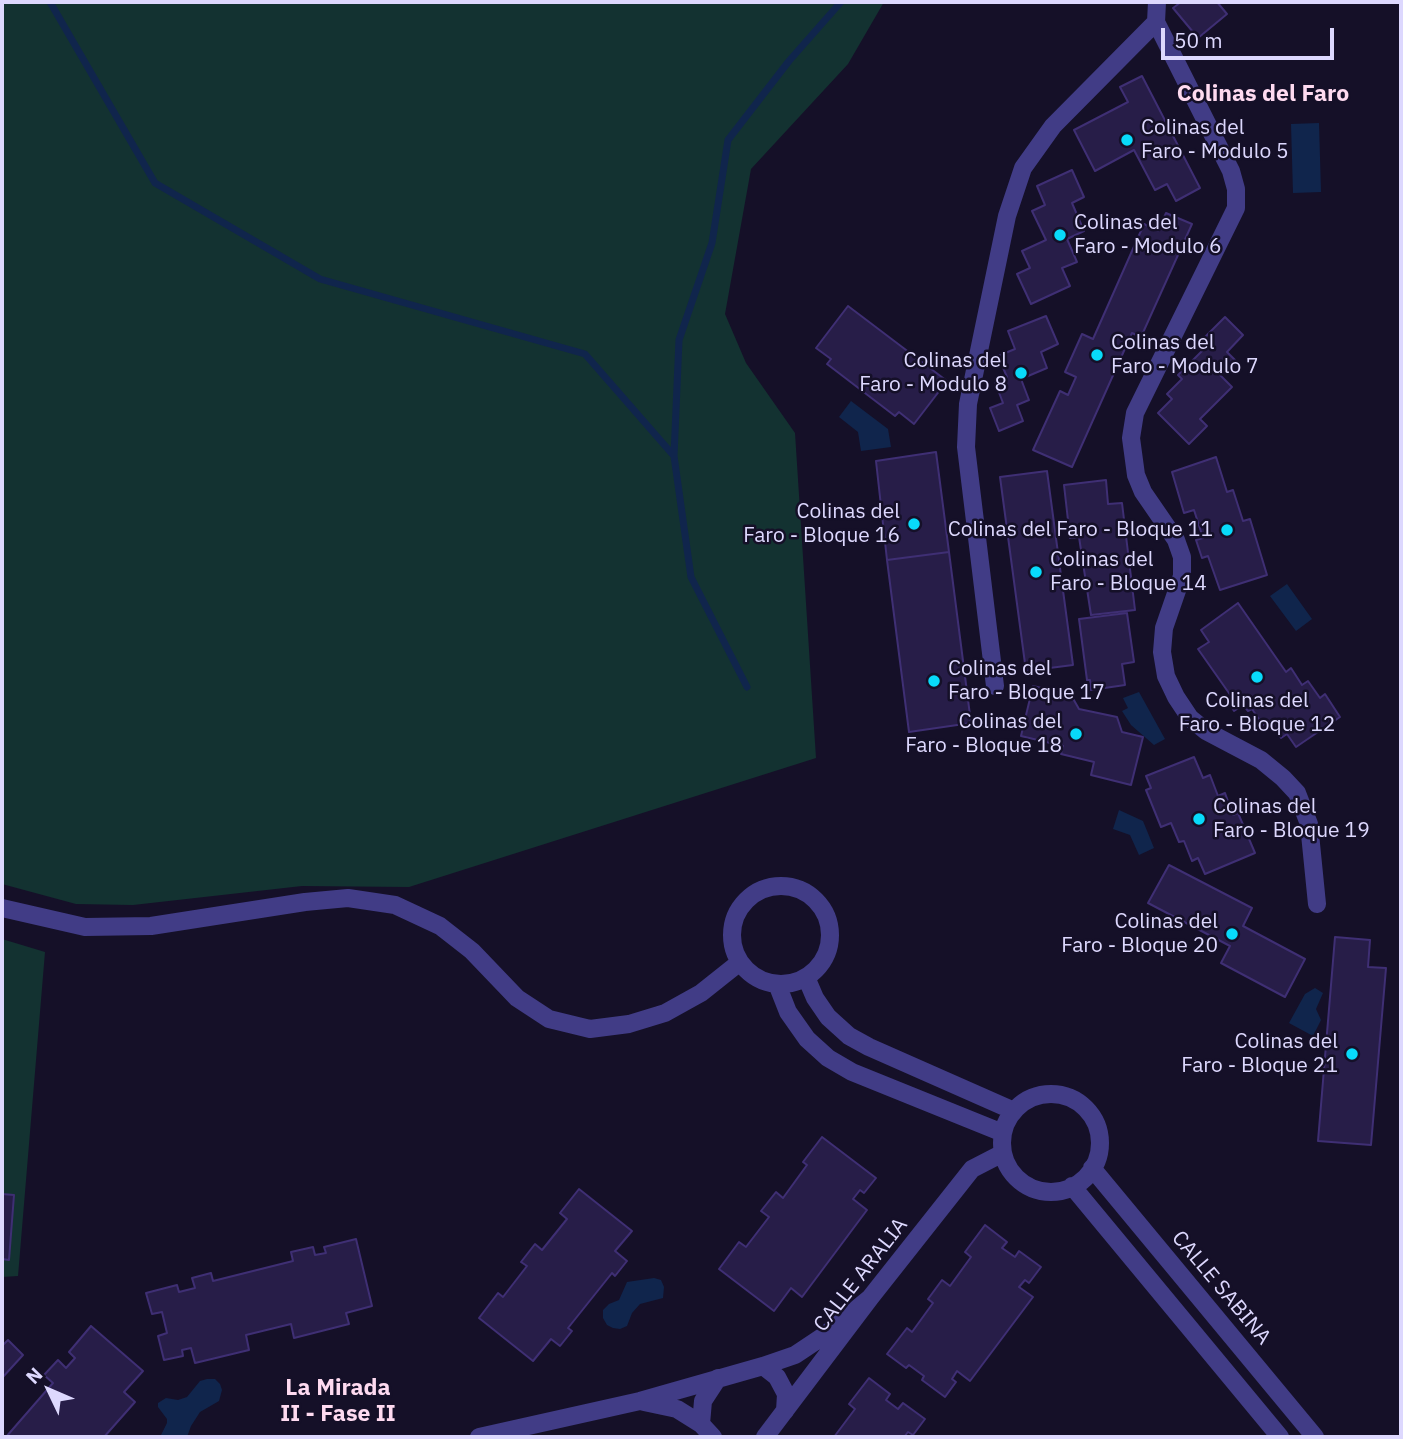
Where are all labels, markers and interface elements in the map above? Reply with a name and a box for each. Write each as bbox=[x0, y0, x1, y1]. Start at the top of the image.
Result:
scale bar bbox=[1165, 14, 1338, 58]
text: 50 m bbox=[1174, 26, 1223, 54]
district label: Colinas del Faro bbox=[1177, 80, 1349, 108]
place label: Colinas del Faro - Modulo 5 bbox=[1141, 115, 1289, 165]
marker: Colinas del Faro - Modulo 5 bbox=[1119, 132, 1135, 148]
place label: Colinas del Faro - Modulo 6 bbox=[1074, 210, 1222, 260]
marker: Colinas del Faro - Modulo 6 bbox=[1052, 227, 1068, 243]
place label: Colinas del Faro - Modulo 7 bbox=[1111, 330, 1259, 380]
marker: Colinas del Faro - Modulo 7 bbox=[1089, 347, 1105, 363]
place label: Colinas del Faro - Modulo 8 bbox=[859, 348, 1007, 398]
marker: Colinas del Faro - Modulo 8 bbox=[1013, 365, 1029, 381]
place label: Colinas del Faro - Bloque 16 bbox=[743, 499, 900, 549]
marker: Colinas del Faro - Bloque 16 bbox=[906, 516, 922, 532]
place label: Colinas del Faro - Bloque 11 bbox=[948, 517, 1213, 543]
marker: Colinas del Faro - Bloque 11 bbox=[1219, 522, 1235, 538]
place label: Colinas del Faro - Bloque 14 bbox=[1050, 547, 1207, 597]
marker: Colinas del Faro - Bloque 14 bbox=[1028, 564, 1044, 580]
place label: Colinas del Faro - Bloque 17 bbox=[948, 656, 1105, 706]
marker: Colinas del Faro - Bloque 12 bbox=[1249, 669, 1265, 685]
marker: Colinas del Faro - Bloque 17 bbox=[926, 673, 942, 689]
place label: Colinas del Faro - Bloque 12 bbox=[1179, 688, 1335, 738]
place label: Colinas del Faro - Bloque 18 bbox=[905, 709, 1062, 759]
marker: Colinas del Faro - Bloque 18 bbox=[1068, 726, 1084, 742]
place label: Colinas del Faro - Bloque 19 bbox=[1213, 794, 1370, 844]
marker: Colinas del Faro - Bloque 19 bbox=[1191, 811, 1207, 827]
place label: Colinas del Faro - Bloque 20 bbox=[1061, 909, 1218, 959]
marker: Colinas del Faro - Bloque 20 bbox=[1224, 926, 1240, 942]
place label: Colinas del Faro - Bloque 21 bbox=[1181, 1029, 1338, 1079]
marker: Colinas del Faro - Bloque 21 bbox=[1344, 1046, 1360, 1062]
street label: CALLE ARALIA bbox=[809, 1213, 913, 1337]
street label: CALLE SABINA bbox=[1166, 1226, 1276, 1350]
north arrow bbox=[14, 1355, 84, 1425]
text: N bbox=[20, 1362, 47, 1389]
district label: La Mirada II - Fase II bbox=[280, 1374, 396, 1428]

